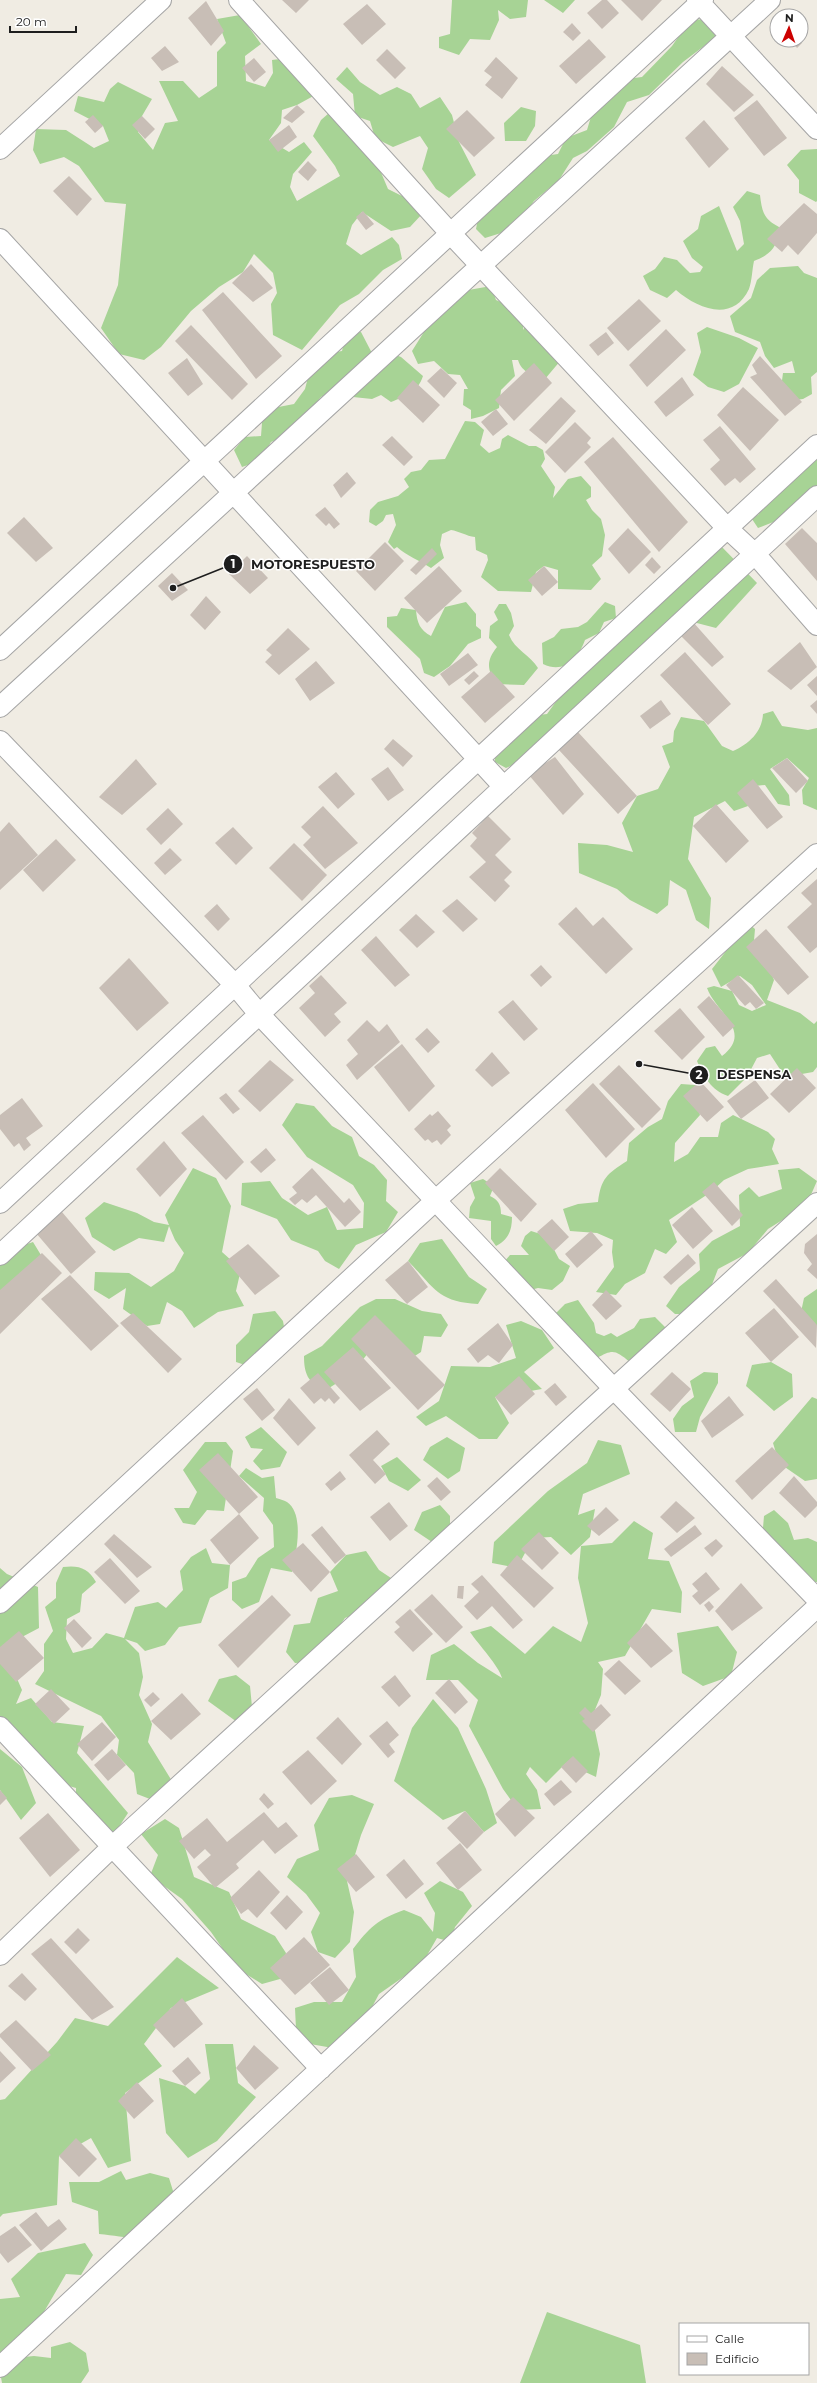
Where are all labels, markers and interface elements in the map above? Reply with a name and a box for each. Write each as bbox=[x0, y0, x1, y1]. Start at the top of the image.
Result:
scale bar bbox=[10, 8, 76, 34]
north arrow bbox=[769, 8, 809, 48]
text: N bbox=[785, 11, 794, 25]
text: 20 m bbox=[16, 14, 47, 29]
callout: MOTORESPUESTO bbox=[223, 552, 383, 577]
text: 1 bbox=[231, 556, 235, 571]
text: MOTORESPUESTO bbox=[251, 556, 375, 572]
callout: DESPENSA bbox=[689, 1062, 799, 1087]
text: DESPENSA bbox=[717, 1066, 792, 1082]
text: 2 bbox=[695, 1067, 703, 1082]
legend bbox=[679, 2323, 809, 2375]
text: Calle bbox=[715, 2331, 744, 2346]
text: Edificio bbox=[715, 2351, 759, 2366]

